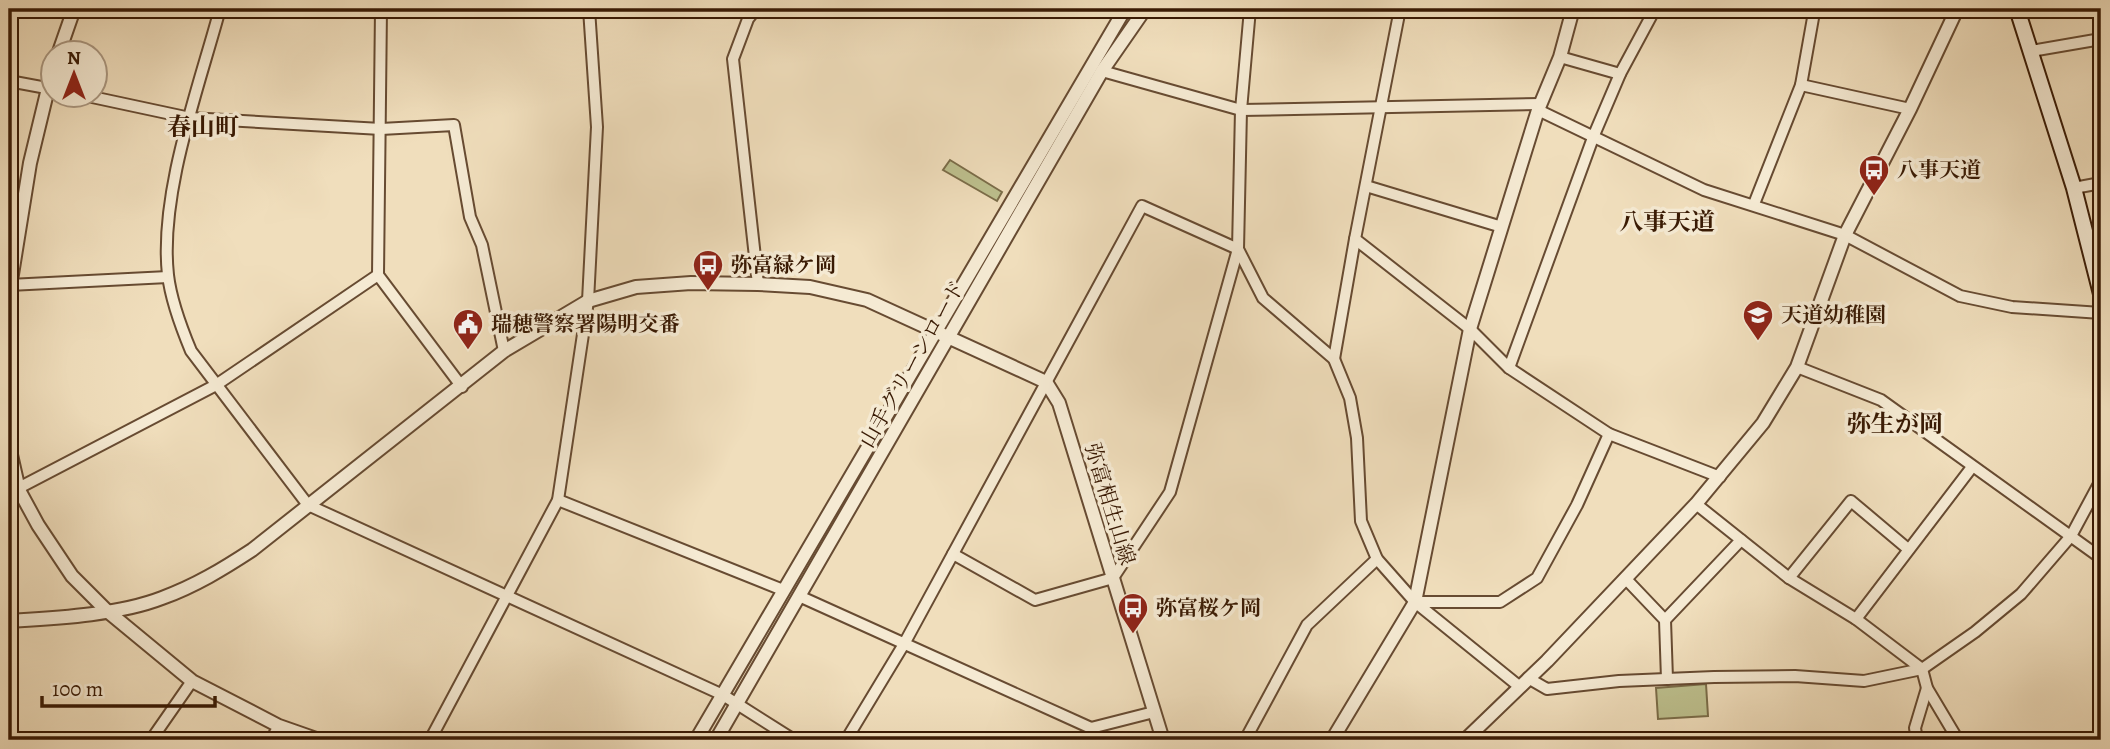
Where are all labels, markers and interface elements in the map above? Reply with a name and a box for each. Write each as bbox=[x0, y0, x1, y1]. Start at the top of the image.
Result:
north arrow bbox=[38, 38, 108, 108]
text: N bbox=[67, 45, 81, 71]
district label: 春山町 bbox=[167, 111, 239, 143]
bus stop icon: 八事天道 bbox=[1857, 153, 1891, 197]
place label: 八事天道 bbox=[1897, 156, 1981, 184]
district label: 八事天道 bbox=[1619, 206, 1715, 238]
bus stop icon: 弥富緑ケ岡 bbox=[691, 248, 725, 292]
place label: 弥富緑ケ岡 bbox=[731, 251, 836, 279]
street label: 山手グリーンロード bbox=[853, 275, 971, 453]
school or university icon: 天道幼稚園 bbox=[1741, 298, 1775, 342]
place label: 天道幼稚園 bbox=[1781, 301, 1886, 329]
public building icon: 瑞穂警察署陽明交番 bbox=[451, 307, 485, 351]
place label: 瑞穂警察署陽明交番 bbox=[491, 310, 680, 338]
district label: 弥生が岡 bbox=[1847, 408, 1943, 440]
street label: 弥富相生山線 bbox=[1078, 440, 1142, 568]
bus stop icon: 弥富桜ケ岡 bbox=[1116, 591, 1150, 635]
place label: 弥富桜ケ岡 bbox=[1156, 594, 1261, 622]
scale bar bbox=[42, 665, 215, 709]
text: 100 m bbox=[52, 675, 103, 703]

